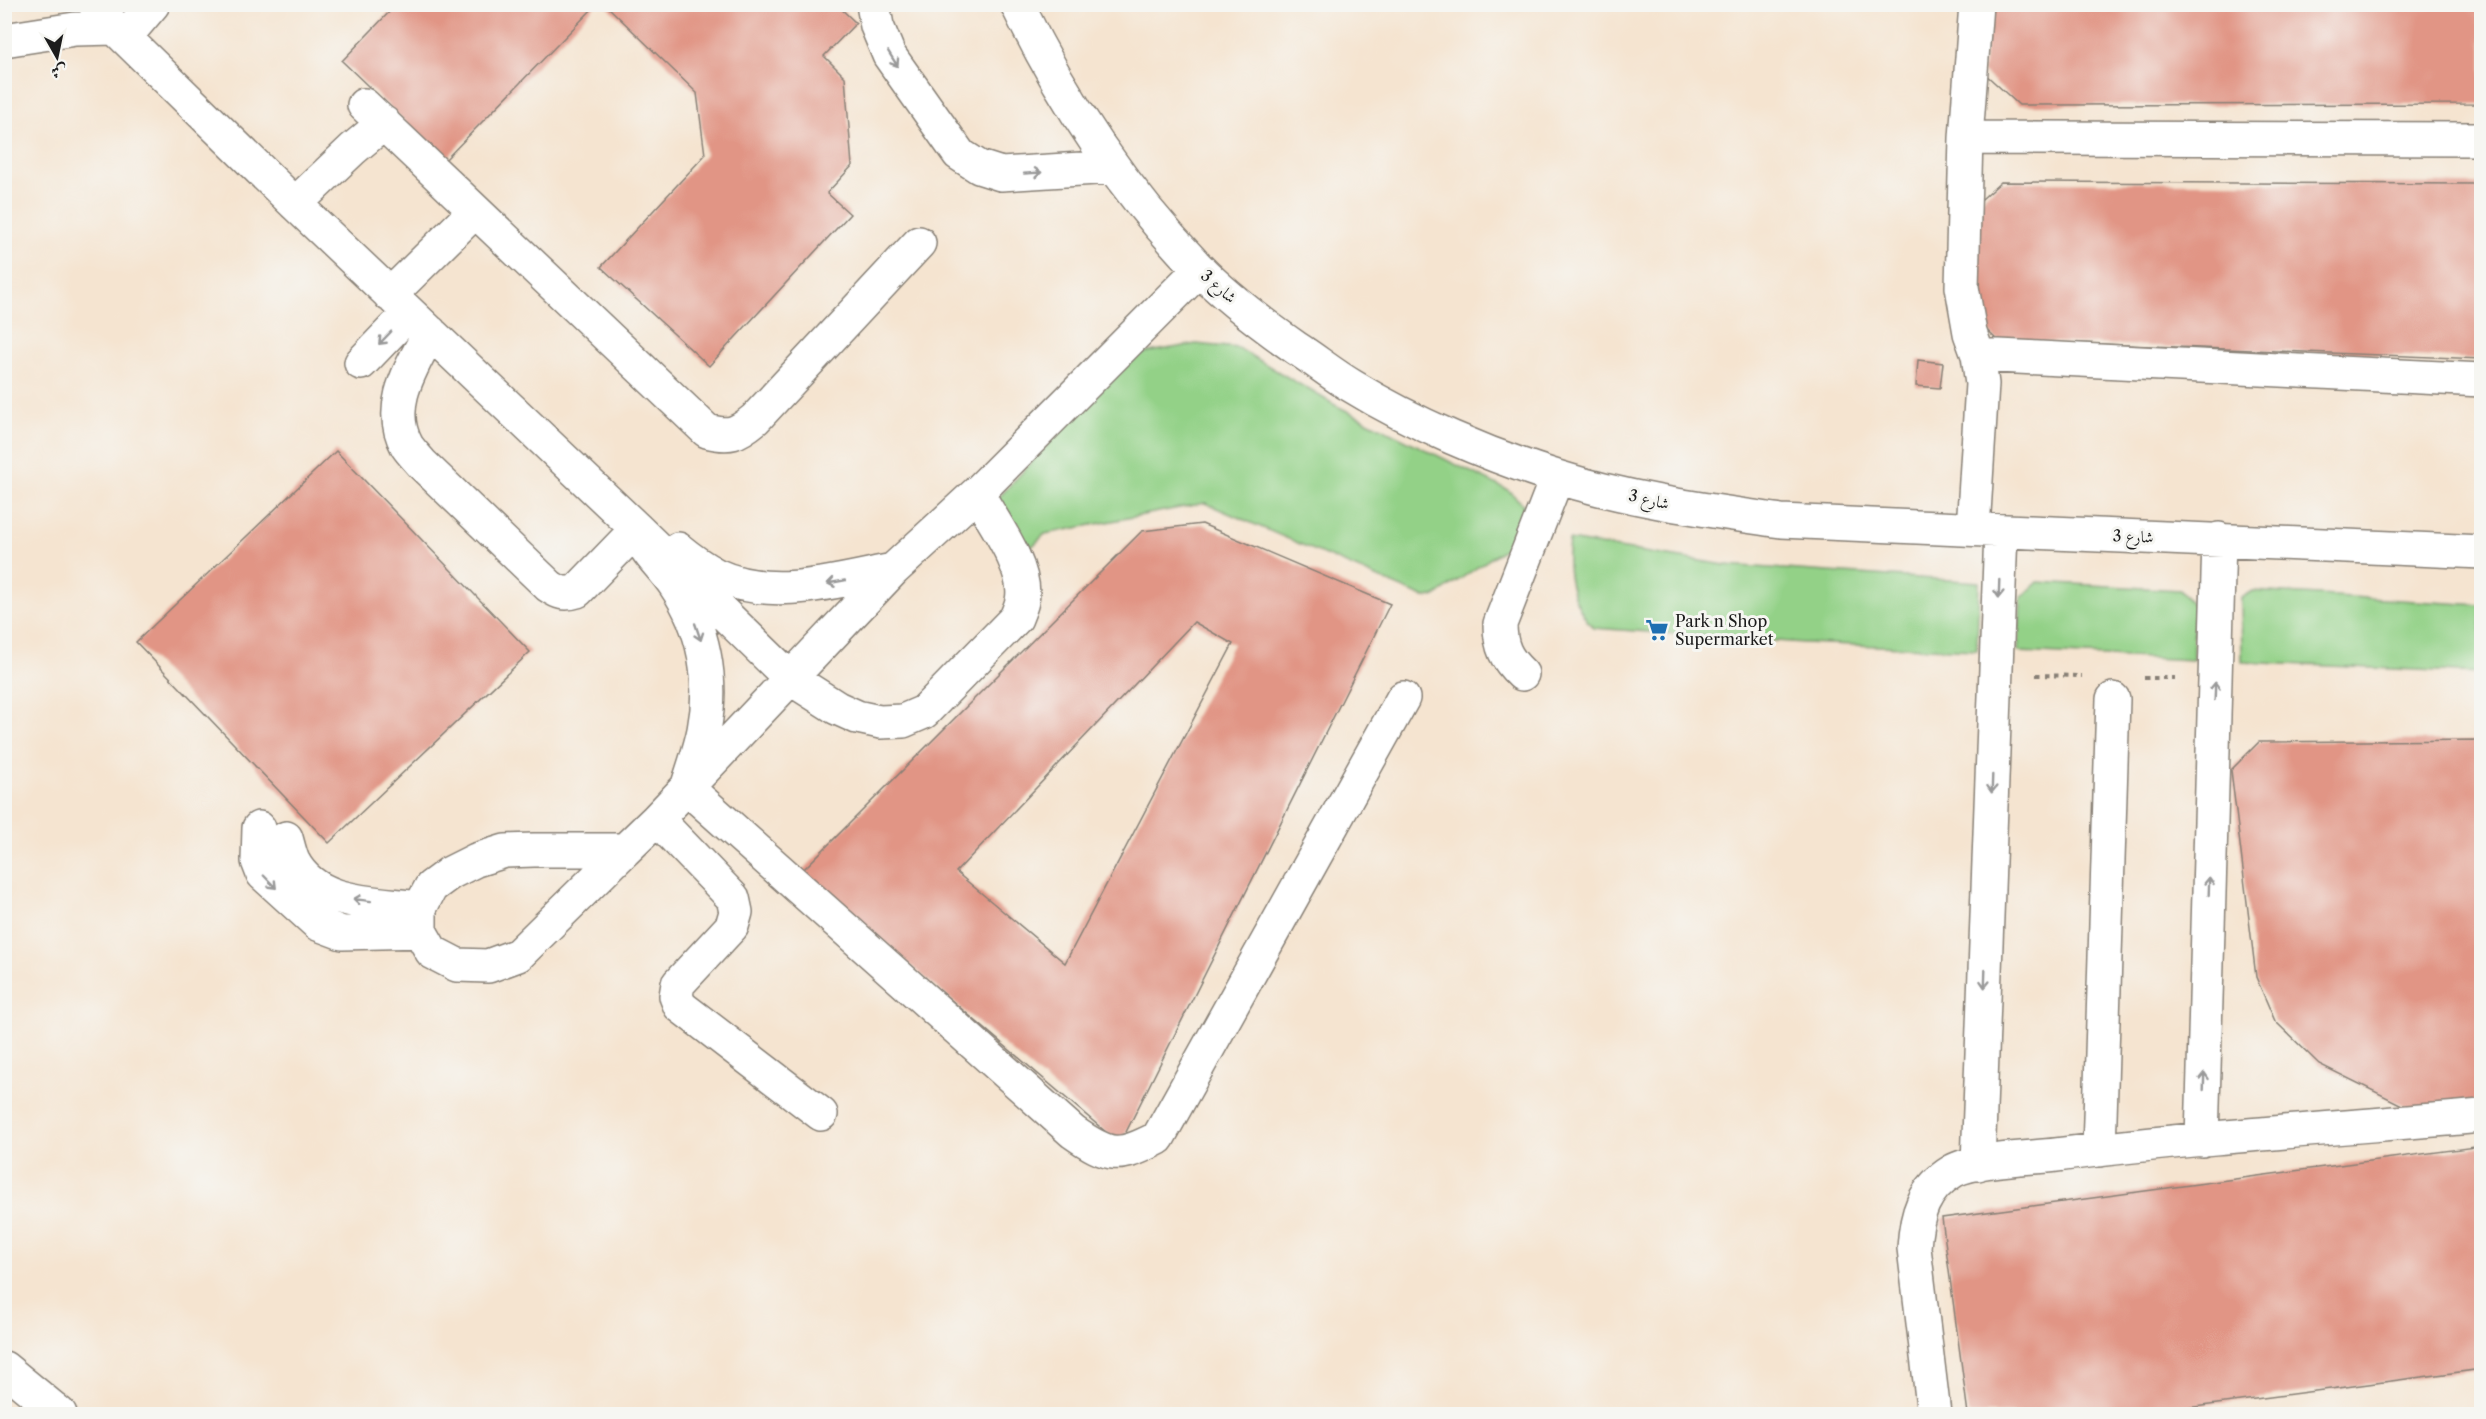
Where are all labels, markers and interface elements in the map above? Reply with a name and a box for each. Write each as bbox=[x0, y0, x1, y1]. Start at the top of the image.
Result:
north arrow bbox=[27, 27, 87, 87]
one-way arrow bbox=[887, 50, 899, 67]
text: ش bbox=[50, 61, 69, 83]
one-way arrow bbox=[1023, 167, 1043, 178]
street label: شارع 3 bbox=[1194, 265, 1241, 310]
one-way arrow bbox=[379, 330, 393, 345]
street label: شارع 3 bbox=[1626, 485, 1671, 517]
street label: شارع 3 bbox=[2112, 525, 2154, 551]
one-way arrow bbox=[827, 576, 846, 587]
one-way arrow bbox=[1993, 579, 2005, 599]
place label: Park n Shop Supermarket bbox=[1675, 611, 1774, 649]
supermarket icon: Park n Shop Supermarket bbox=[1644, 617, 1670, 643]
one-way arrow bbox=[694, 622, 705, 641]
one-way arrow bbox=[2209, 682, 2221, 702]
one-way arrow bbox=[1986, 774, 1998, 794]
one-way arrow bbox=[263, 875, 278, 890]
one-way arrow bbox=[2203, 877, 2215, 897]
one-way arrow bbox=[352, 895, 372, 906]
one-way arrow bbox=[1979, 968, 1990, 988]
one-way arrow bbox=[2198, 1072, 2209, 1092]

